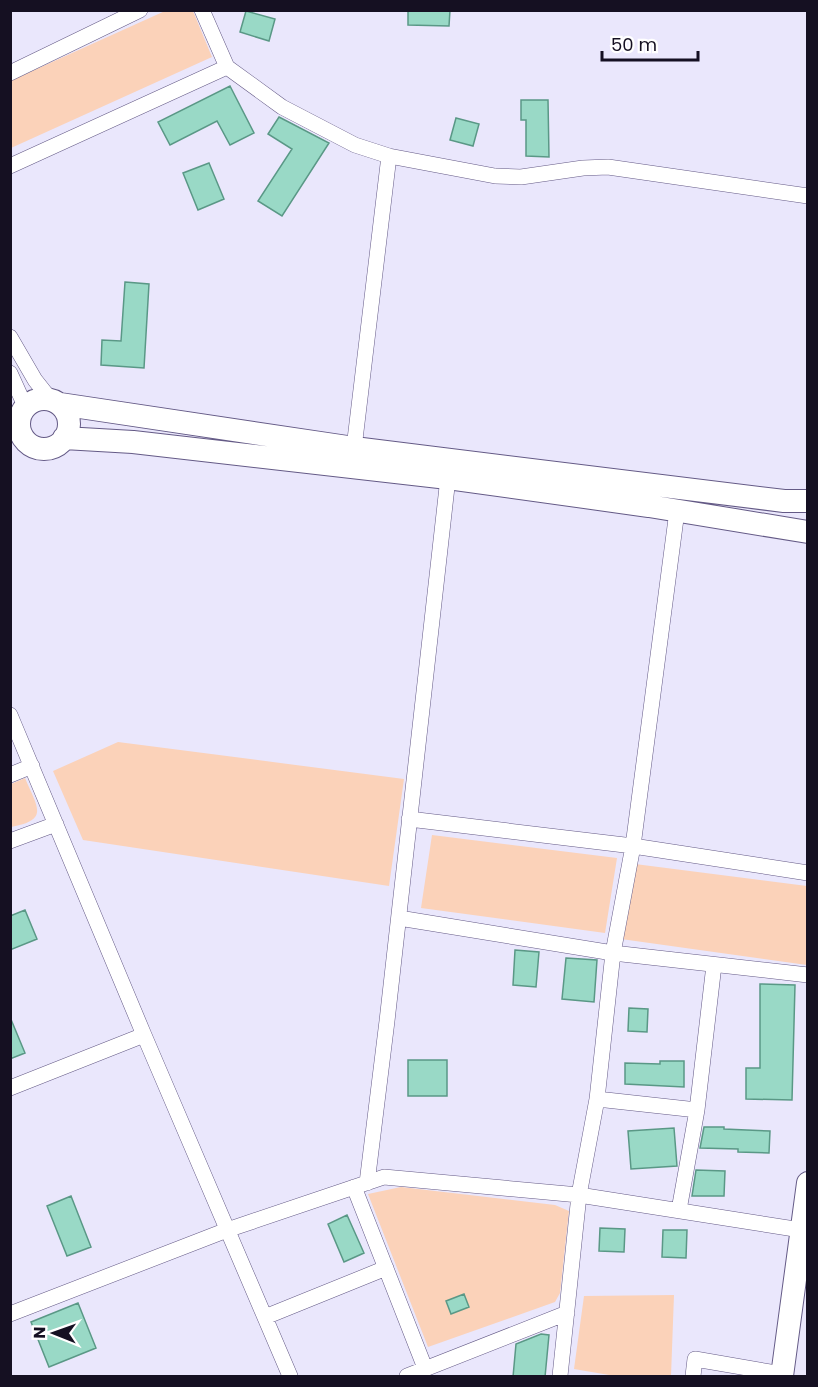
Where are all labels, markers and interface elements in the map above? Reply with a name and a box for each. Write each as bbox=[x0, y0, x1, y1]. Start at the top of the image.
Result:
scale bar bbox=[602, 24, 698, 62]
text: 50 m bbox=[611, 32, 657, 57]
north arrow bbox=[24, 1303, 84, 1363]
text: N bbox=[28, 1327, 51, 1339]

